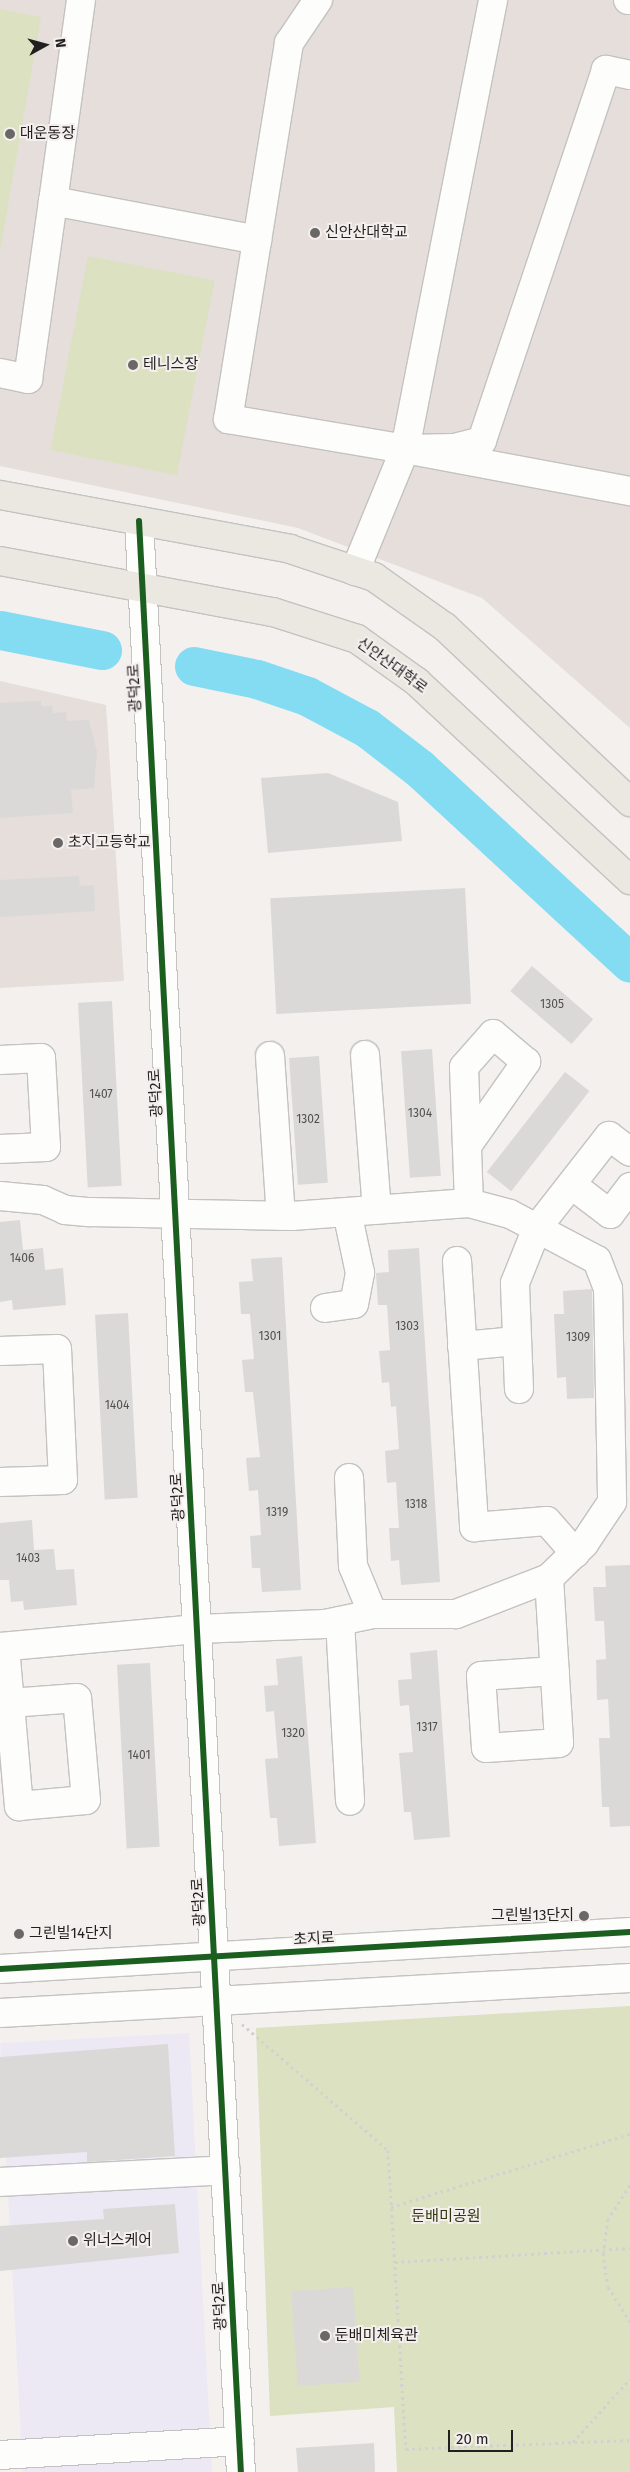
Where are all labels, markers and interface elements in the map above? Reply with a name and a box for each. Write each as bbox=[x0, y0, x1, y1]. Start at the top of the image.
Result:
north arrow bbox=[20, 20, 70, 70]
text: N bbox=[51, 37, 69, 49]
place label: 대운동장 bbox=[20, 125, 75, 143]
marker: 대운동장 bbox=[4, 128, 16, 140]
place label: 신안산대학교 bbox=[325, 224, 408, 242]
marker: 신안산대학교 bbox=[309, 227, 321, 239]
place label: 테니스장 bbox=[143, 356, 198, 374]
marker: 테니스장 bbox=[127, 359, 139, 371]
street label: 신안산대학로 bbox=[353, 634, 431, 698]
street label: 광덕2로 bbox=[125, 663, 145, 713]
place label: 초지고등학교 bbox=[68, 834, 151, 852]
marker: 초지고등학교 bbox=[52, 837, 64, 849]
house number: 1305 bbox=[540, 998, 564, 1012]
street label: 광덕2로 bbox=[146, 1068, 166, 1118]
house number: 1407 bbox=[89, 1088, 113, 1102]
house number: 1304 bbox=[408, 1107, 432, 1121]
house number: 1302 bbox=[296, 1113, 320, 1127]
house number: 1406 bbox=[10, 1252, 34, 1266]
house number: 1303 bbox=[395, 1320, 419, 1334]
house number: 1301 bbox=[259, 1330, 281, 1344]
house number: 1309 bbox=[566, 1331, 590, 1345]
house number: 1404 bbox=[105, 1399, 129, 1413]
street label: 광덕2로 bbox=[168, 1472, 188, 1522]
house number: 1318 bbox=[405, 1498, 427, 1512]
house number: 1319 bbox=[266, 1506, 288, 1520]
house number: 1403 bbox=[16, 1552, 40, 1566]
house number: 1317 bbox=[416, 1721, 438, 1735]
house number: 1320 bbox=[281, 1727, 305, 1741]
house number: 1401 bbox=[127, 1749, 151, 1763]
street label: 광덕2로 bbox=[189, 1877, 209, 1927]
place label: 그린빌13단지 bbox=[491, 1907, 574, 1925]
marker: 그린빌13단지 bbox=[578, 1910, 590, 1922]
place label: 그린빌14단지 bbox=[29, 1925, 112, 1943]
marker: 그린빌14단지 bbox=[13, 1928, 25, 1940]
street label: 초지로 bbox=[293, 1929, 335, 1949]
park label: 둔배미공원 bbox=[412, 2208, 480, 2226]
place label: 위너스케어 bbox=[83, 2232, 152, 2250]
marker: 위너스케어 bbox=[67, 2235, 79, 2247]
street label: 광덕2로 bbox=[210, 2281, 230, 2331]
place label: 둔배미체육관 bbox=[335, 2327, 418, 2345]
marker: 둔배미체육관 bbox=[319, 2330, 331, 2342]
scale bar bbox=[450, 2420, 515, 2452]
text: 20 m bbox=[456, 2430, 489, 2448]

